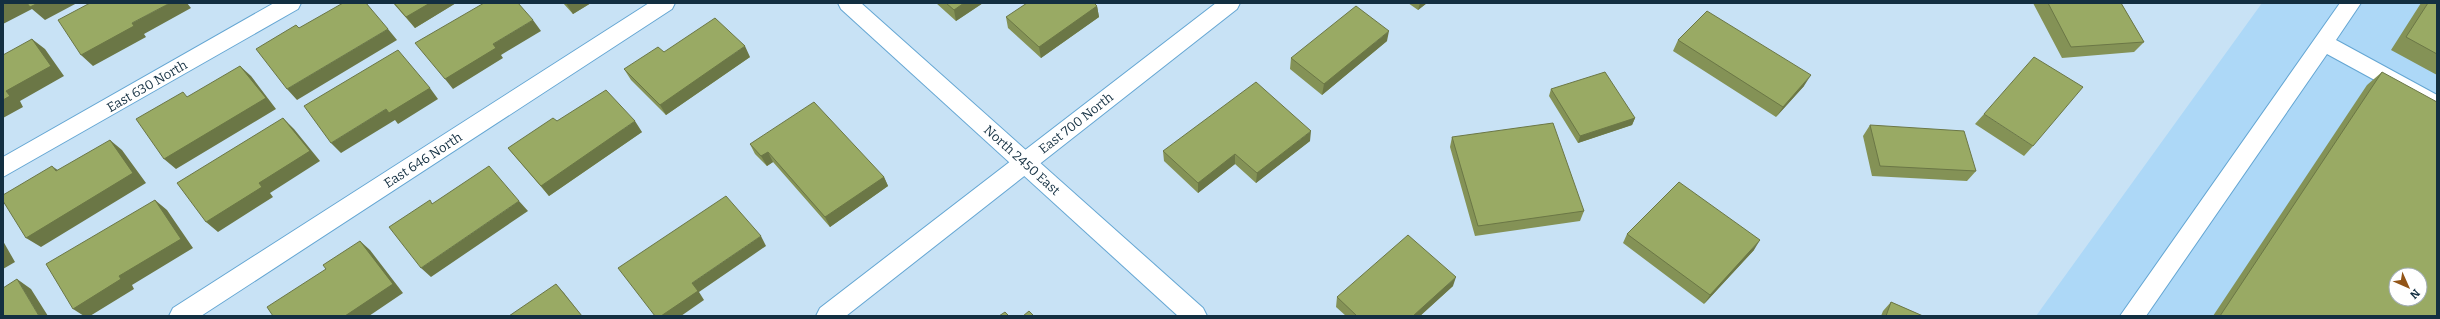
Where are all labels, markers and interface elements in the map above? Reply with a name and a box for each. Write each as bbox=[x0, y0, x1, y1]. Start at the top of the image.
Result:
street label: East 630 North bbox=[104, 57, 190, 115]
street label: East 700 North bbox=[1036, 89, 1116, 157]
street label: North 2450 East bbox=[981, 122, 1063, 198]
street label: East 646 North bbox=[381, 129, 465, 191]
north arrow bbox=[2388, 267, 2428, 307]
text: N bbox=[2407, 286, 2422, 302]

